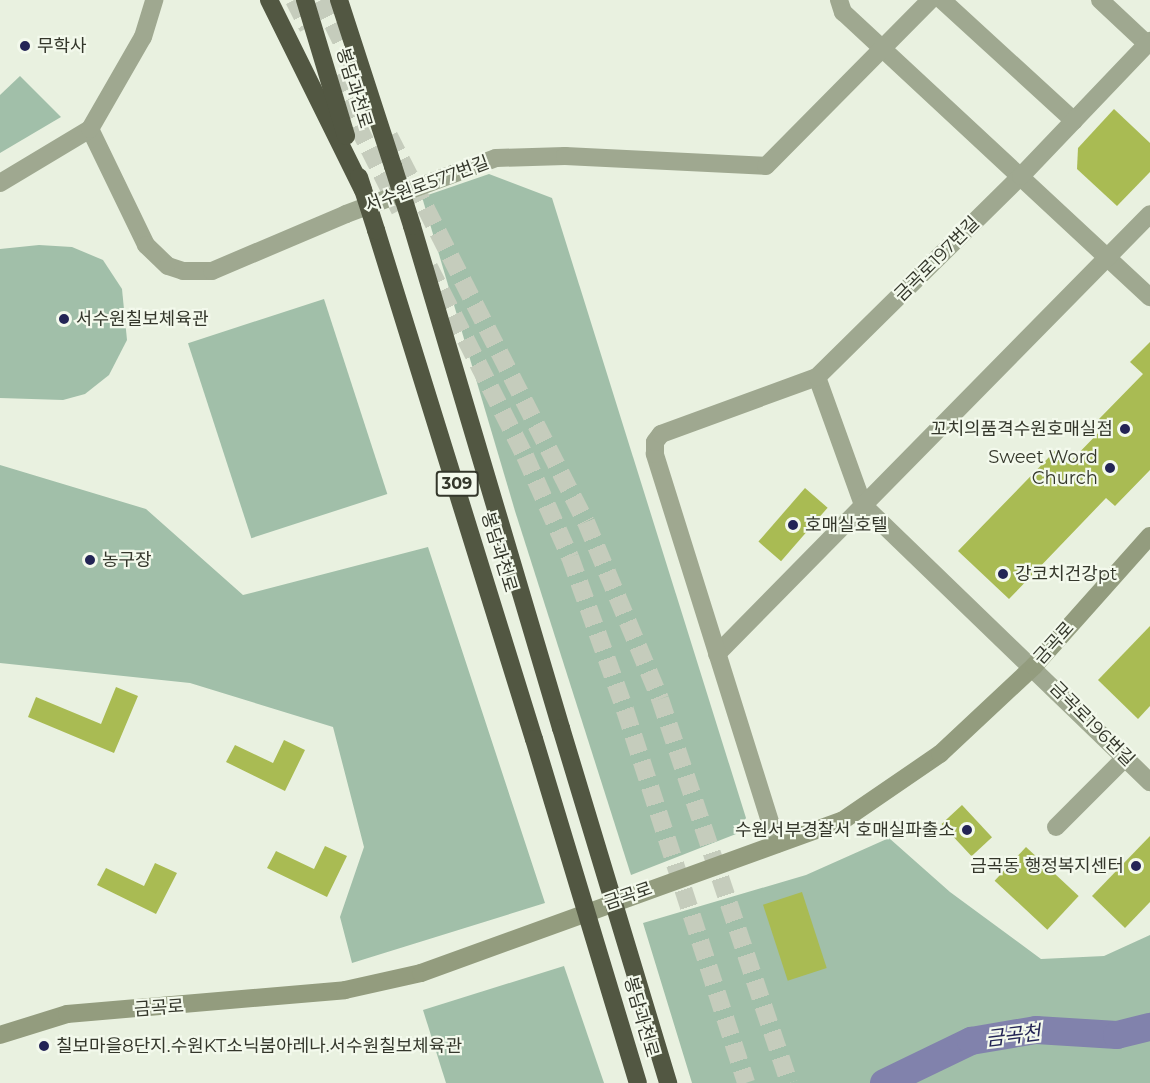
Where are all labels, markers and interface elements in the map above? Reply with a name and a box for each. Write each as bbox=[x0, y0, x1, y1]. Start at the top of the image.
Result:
place label: 무학사 bbox=[37, 35, 87, 57]
marker: 무학사 bbox=[18, 39, 32, 53]
street label: 봉담과천로 bbox=[332, 45, 376, 131]
street label: 서수원로577번길 bbox=[362, 152, 492, 216]
street label: 금곡로197번길 bbox=[890, 212, 984, 306]
place label: 서수원칠보체육관 bbox=[76, 308, 208, 330]
marker: 서수원칠보체육관 bbox=[57, 312, 71, 326]
place label: 꼬치의품격수원호매실점 bbox=[931, 418, 1113, 440]
marker: 꼬치의품격수원호매실점 bbox=[1118, 422, 1132, 436]
place label: Sweet Word Church bbox=[988, 447, 1098, 490]
marker: Sweet Word Church bbox=[1103, 461, 1117, 475]
road number: 309 bbox=[434, 471, 480, 497]
street label: 봉담과천로 bbox=[477, 509, 521, 595]
place label: 호매실호텔 bbox=[805, 514, 888, 536]
marker: 호매실호텔 bbox=[786, 518, 800, 532]
place label: 농구장 bbox=[102, 549, 152, 571]
marker: 농구장 bbox=[83, 553, 97, 567]
place label: 강코치건강pt bbox=[1015, 563, 1117, 585]
marker: 강코치건강pt bbox=[996, 567, 1010, 581]
street label: 금곡로 bbox=[1029, 617, 1079, 669]
street label: 금곡로196번길 bbox=[1045, 677, 1139, 771]
place label: 수원서부경찰서 호매실파출소 bbox=[735, 819, 955, 841]
marker: 수원서부경찰서 호매실파출소 bbox=[960, 823, 974, 837]
place label: 금곡동 행정복지센터 bbox=[970, 855, 1124, 877]
marker: 금곡동 행정복지센터 bbox=[1129, 859, 1143, 873]
street label: 금곡로 bbox=[601, 878, 655, 914]
street label: 봉담과천로 bbox=[619, 974, 663, 1060]
street label: 금곡로 bbox=[133, 995, 185, 1021]
water label: 금곡천 bbox=[984, 1021, 1042, 1051]
place label: 칠보마을8단지.수원KT소닉붐아레나.서수원칠보체육관 bbox=[56, 1035, 462, 1057]
marker: 칠보마을8단지.수원KT소닉붐아레나.서수원칠보체육관 bbox=[37, 1039, 51, 1053]

